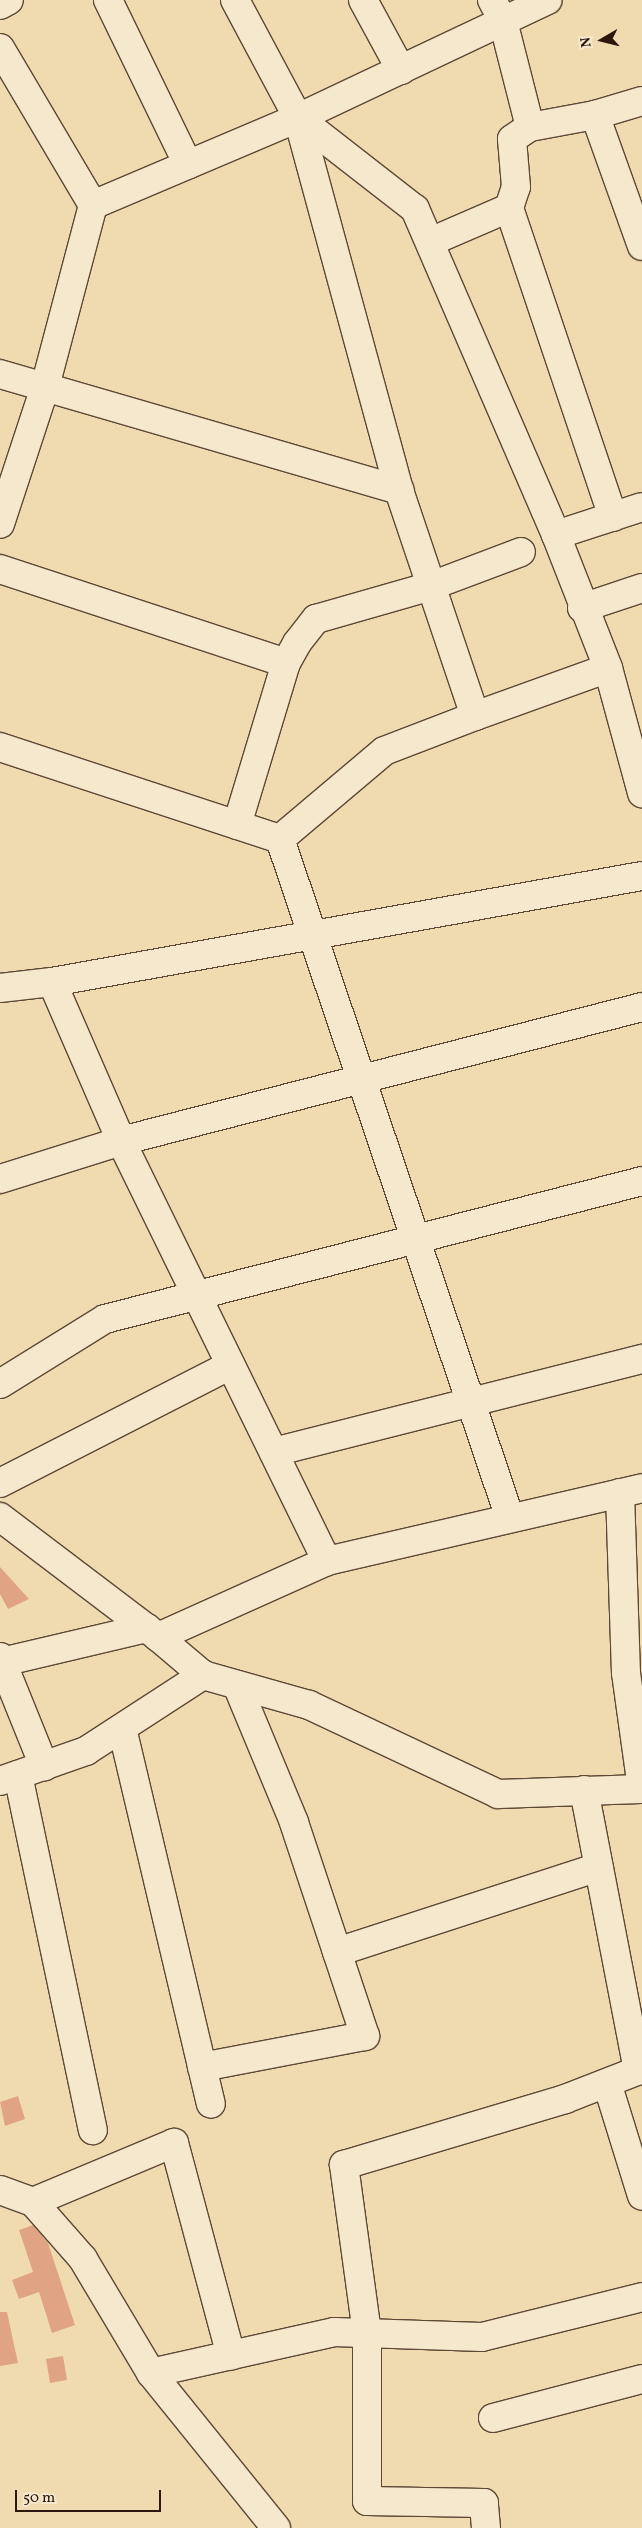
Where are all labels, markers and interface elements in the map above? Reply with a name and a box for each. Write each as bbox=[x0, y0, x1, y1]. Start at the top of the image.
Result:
north arrow bbox=[577, 15, 627, 65]
text: N bbox=[577, 36, 597, 49]
scale bar bbox=[18, 2480, 164, 2512]
text: 50 m bbox=[23, 2488, 55, 2509]

